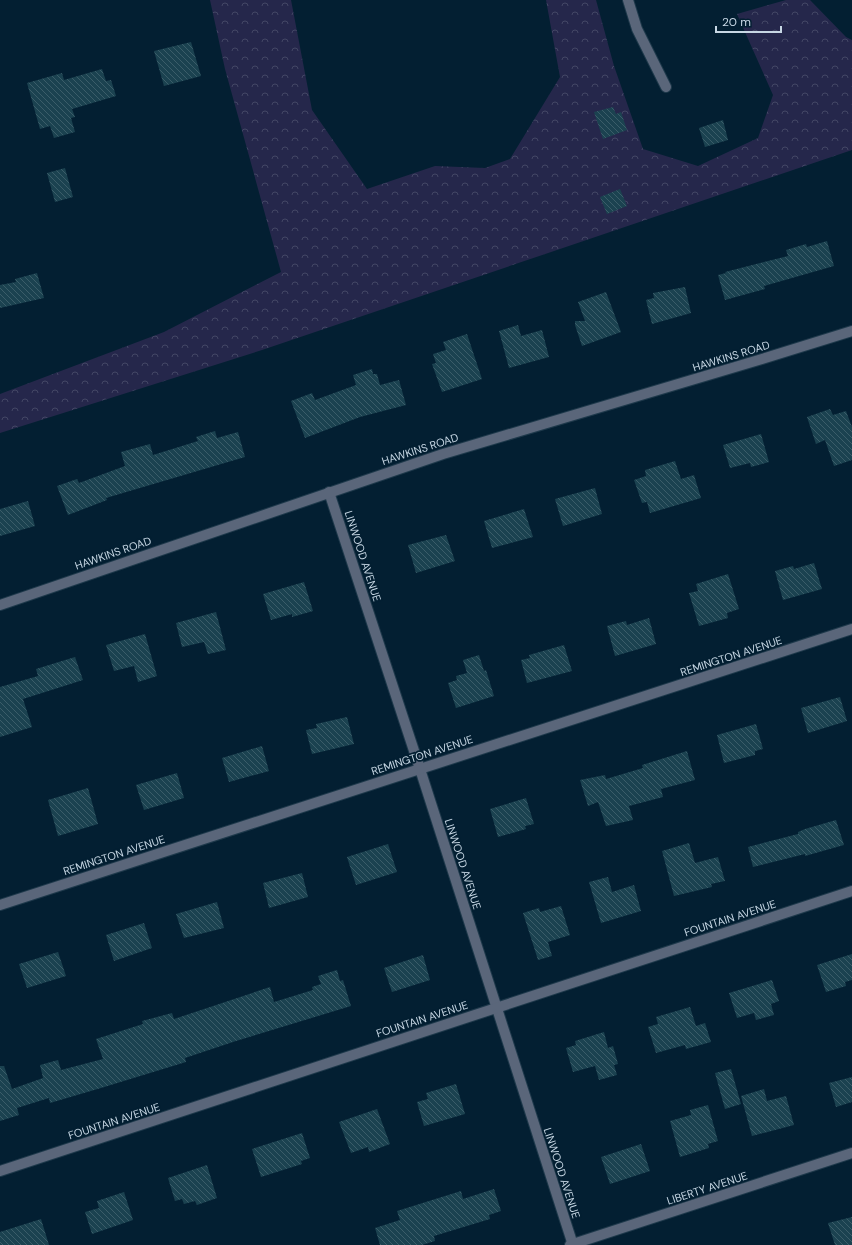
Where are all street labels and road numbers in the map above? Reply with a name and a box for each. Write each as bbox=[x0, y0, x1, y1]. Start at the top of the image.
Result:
street label: HAWKINS ROAD bbox=[691, 337, 772, 374]
street label: HAWKINS ROAD bbox=[380, 430, 461, 468]
street label: LINWOOD AVENUE bbox=[342, 509, 384, 603]
street label: HAWKINS ROAD bbox=[73, 533, 153, 573]
street label: REMINGTON AVENUE bbox=[678, 633, 784, 679]
street label: REMINGTON AVENUE bbox=[369, 732, 475, 778]
street label: LINWOOD AVENUE bbox=[442, 817, 484, 911]
street label: REMINGTON AVENUE bbox=[61, 832, 167, 878]
street label: FOUNTAIN AVENUE bbox=[682, 897, 778, 939]
street label: FOUNTAIN AVENUE bbox=[374, 998, 470, 1040]
street label: FOUNTAIN AVENUE bbox=[66, 1100, 162, 1142]
street label: LINWOOD AVENUE bbox=[541, 1126, 583, 1220]
street label: LIBERTY AVENUE bbox=[665, 1168, 749, 1208]

